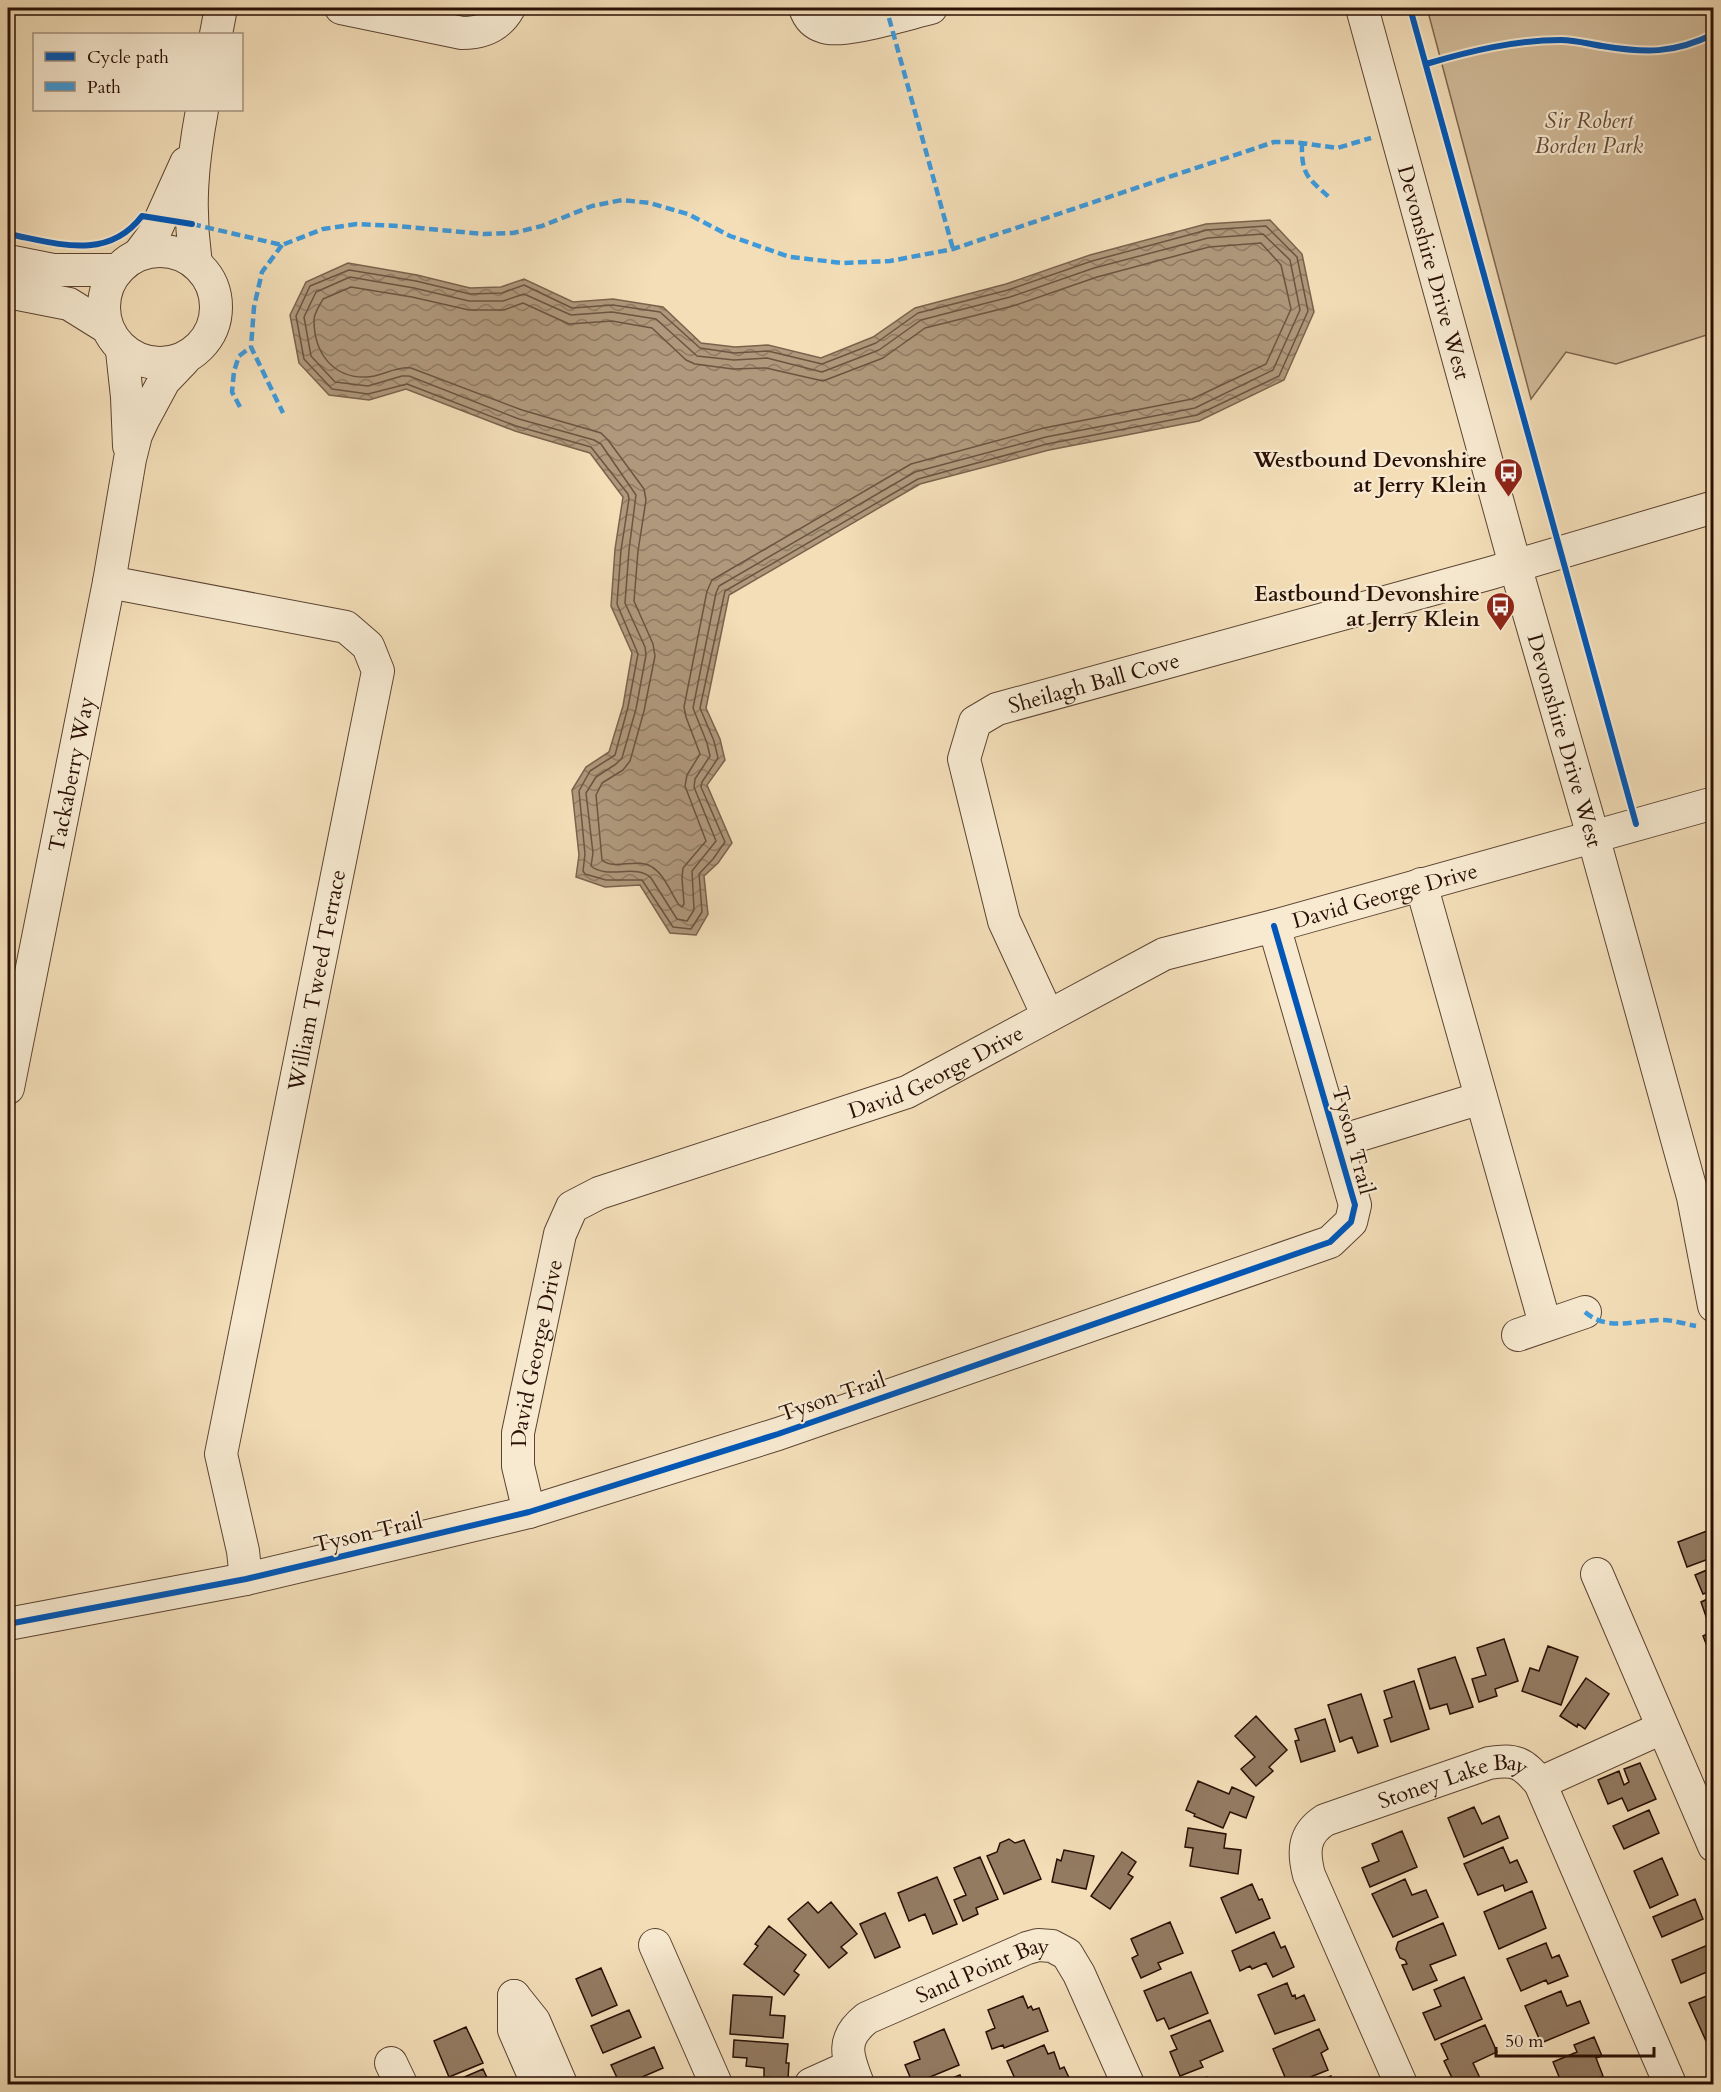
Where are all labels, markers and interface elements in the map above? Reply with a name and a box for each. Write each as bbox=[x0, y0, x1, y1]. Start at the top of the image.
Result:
legend bbox=[33, 33, 243, 111]
text: Cycle path bbox=[87, 45, 169, 70]
text: Path bbox=[87, 75, 121, 100]
park label: Sir Robert Borden Park bbox=[1535, 106, 1643, 161]
street label: Devonshire Drive West bbox=[1390, 162, 1477, 383]
place label: Westbound Devonshire at Jerry Klein bbox=[1252, 445, 1487, 500]
bus stop icon: Westbound Devonshire at Jerry Klein bbox=[1492, 456, 1524, 498]
place label: Eastbound Devonshire at Jerry Klein bbox=[1254, 579, 1480, 634]
bus stop icon: Eastbound Devonshire at Jerry Klein bbox=[1485, 590, 1517, 632]
street label: Devonshire Drive West bbox=[1520, 630, 1609, 851]
street label: Sheilagh Ball Cove bbox=[1005, 645, 1183, 721]
street label: Tackaberry Way bbox=[41, 694, 102, 855]
street label: David George Drive bbox=[1289, 856, 1481, 936]
street label: William Tweed Terrace bbox=[281, 867, 353, 1094]
street label: David George Drive bbox=[844, 1018, 1029, 1126]
street label: Tyson Trail bbox=[1324, 1083, 1382, 1198]
street label: David George Drive bbox=[504, 1257, 570, 1447]
street label: Tyson Trail bbox=[775, 1365, 890, 1429]
street label: Tyson Trail bbox=[311, 1506, 426, 1560]
street label: Stoney Lake Bay bbox=[1374, 1747, 1535, 1816]
street label: Sand Point Bay bbox=[911, 1931, 1051, 2011]
scale bar bbox=[1496, 2020, 1654, 2058]
text: 50 m bbox=[1505, 2029, 1544, 2054]

